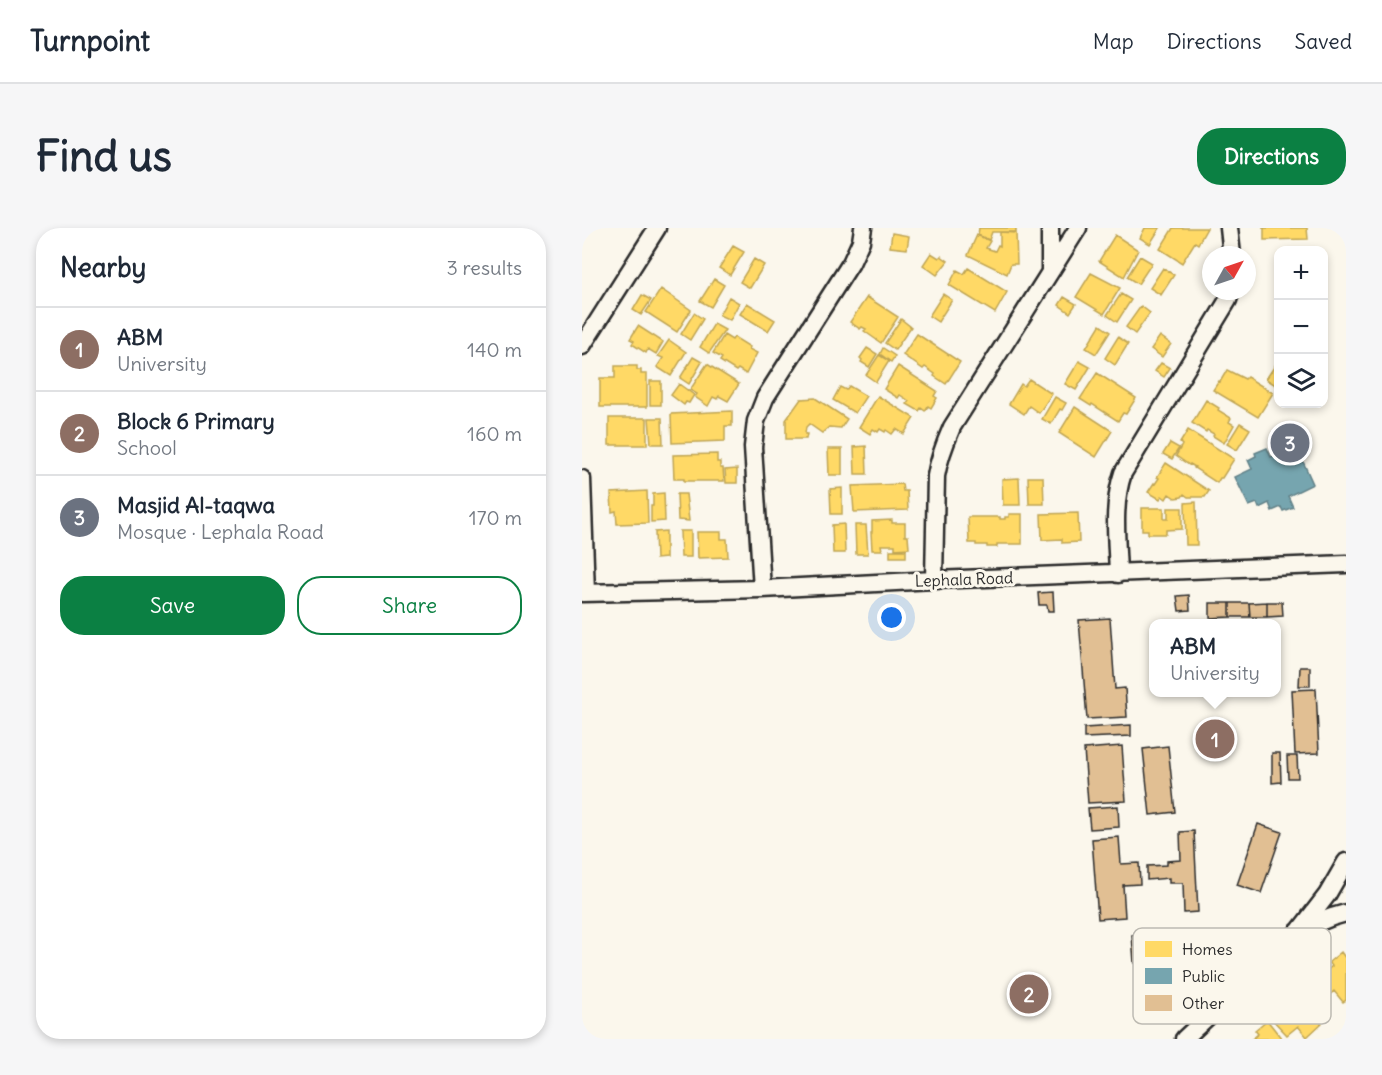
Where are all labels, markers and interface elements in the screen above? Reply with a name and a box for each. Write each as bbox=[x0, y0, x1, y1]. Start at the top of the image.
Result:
text: Turnpoint bbox=[30, 23, 150, 59]
text: Map bbox=[1093, 28, 1134, 55]
text: Directions bbox=[1167, 28, 1261, 55]
text: Saved bbox=[1294, 28, 1352, 55]
button: Directions bbox=[1197, 128, 1346, 185]
text: Find us bbox=[36, 130, 172, 182]
north arrow bbox=[1202, 246, 1256, 300]
map controls bbox=[1274, 246, 1328, 408]
button: + bbox=[1274, 246, 1328, 300]
text: Nearby bbox=[60, 251, 146, 284]
text: 3 results bbox=[446, 255, 522, 280]
button: − bbox=[1274, 300, 1328, 354]
text: ABM bbox=[117, 323, 163, 351]
text: 1 bbox=[76, 337, 83, 362]
text: 140 m bbox=[467, 337, 522, 362]
text: University bbox=[117, 351, 207, 376]
button: layers bbox=[1274, 354, 1328, 408]
text: Block 6 Primary bbox=[117, 407, 275, 435]
pin: 3 bbox=[1270, 420, 1310, 466]
text: 2 bbox=[74, 421, 85, 446]
text: 160 m bbox=[467, 421, 522, 446]
text: School bbox=[117, 435, 177, 460]
text: Masjid Al-taqwa bbox=[117, 491, 275, 519]
text: 3 bbox=[74, 505, 85, 530]
text: 170 m bbox=[469, 505, 522, 530]
text: Mosque · Lephala Road bbox=[117, 519, 324, 544]
street label: Lephala Road bbox=[914, 567, 1014, 591]
button: Save bbox=[60, 576, 285, 635]
button: Share bbox=[297, 576, 522, 635]
your location bbox=[877, 603, 906, 632]
popup bbox=[1149, 619, 1281, 697]
text: ABM bbox=[1170, 632, 1216, 660]
text: University bbox=[1170, 660, 1260, 685]
pin: 1 bbox=[1196, 716, 1234, 762]
legend bbox=[1133, 928, 1331, 1024]
text: Homes bbox=[1182, 939, 1232, 959]
text: Public bbox=[1182, 966, 1225, 986]
pin: 2 bbox=[1010, 972, 1048, 1017]
text: Other bbox=[1182, 993, 1225, 1013]

